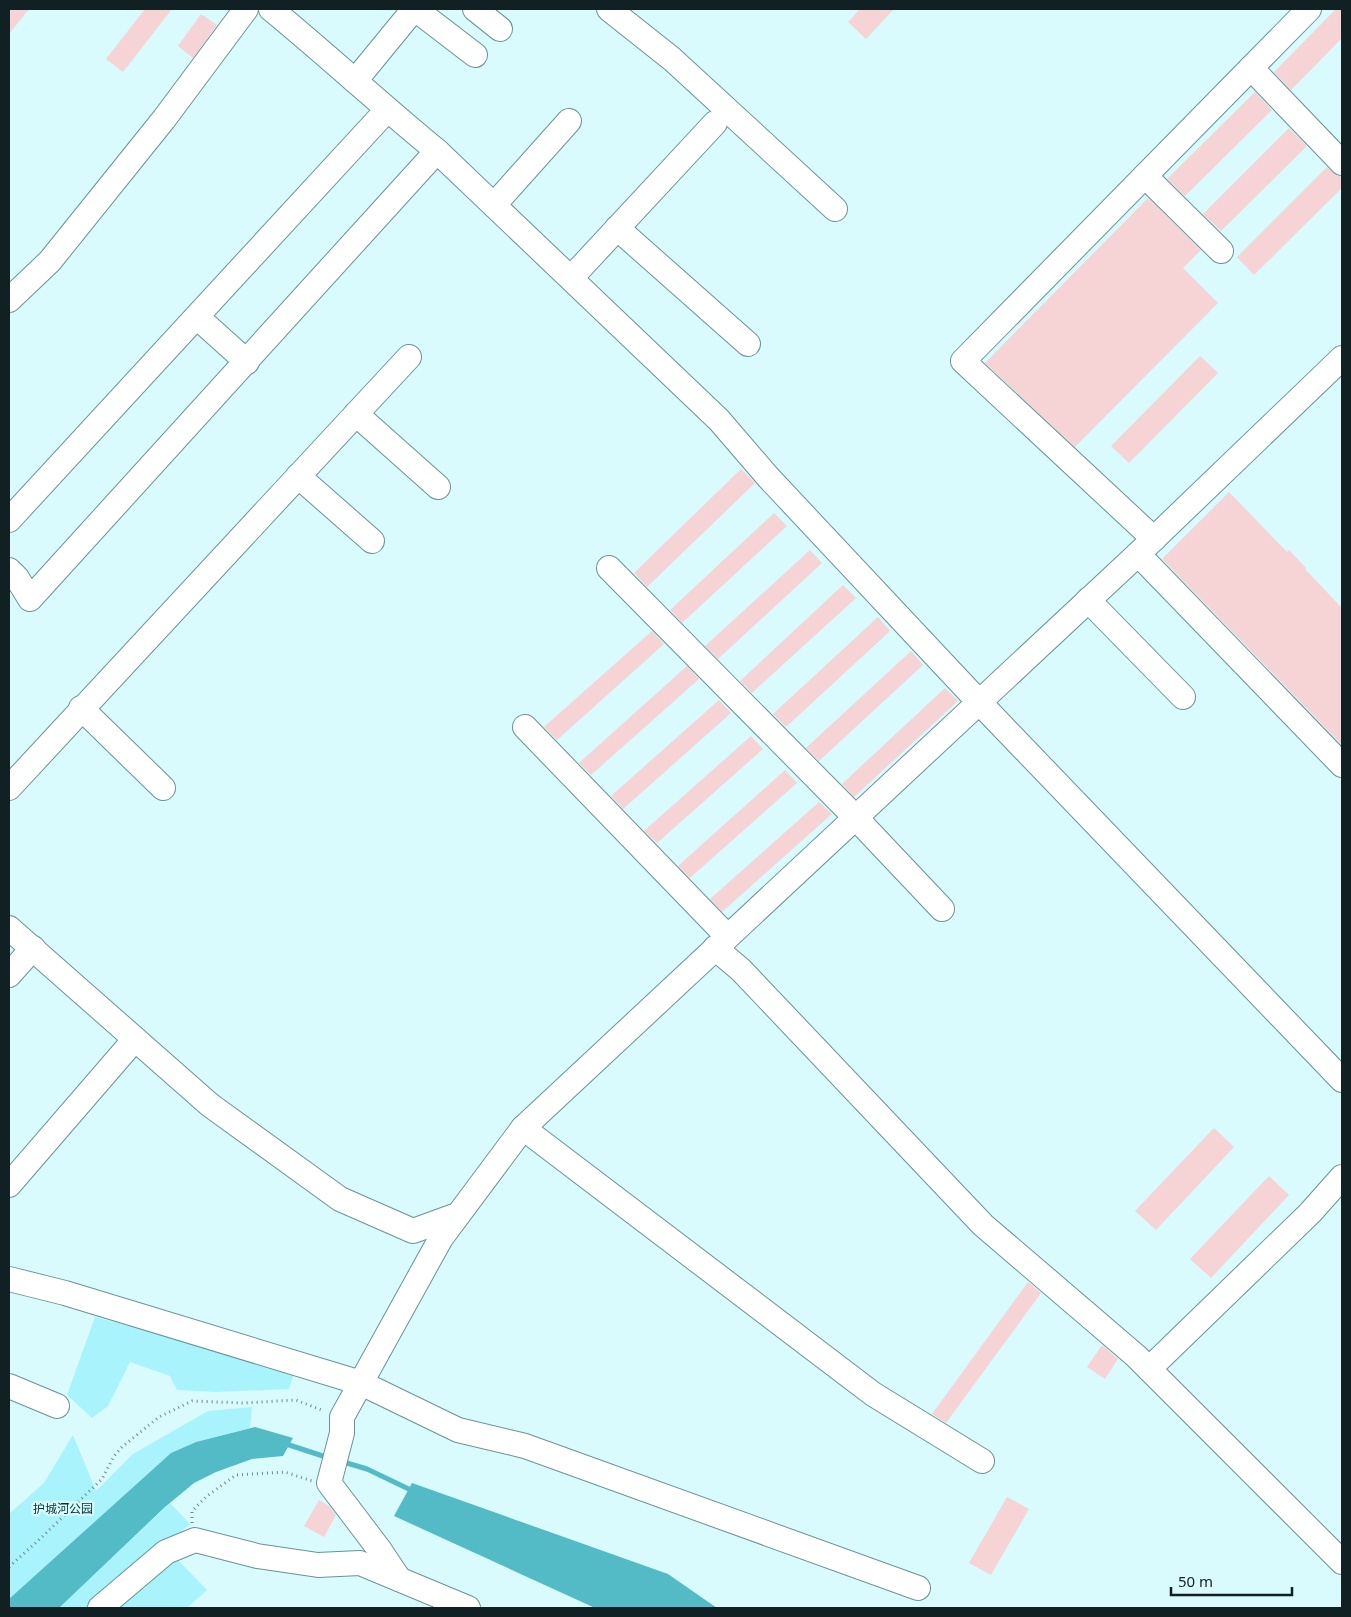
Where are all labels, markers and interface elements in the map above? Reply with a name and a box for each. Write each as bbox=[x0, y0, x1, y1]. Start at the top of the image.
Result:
park label: 护城河公园 bbox=[33, 1500, 93, 1517]
scale bar bbox=[1171, 1564, 1292, 1596]
text: 50 m bbox=[1178, 1571, 1213, 1591]

